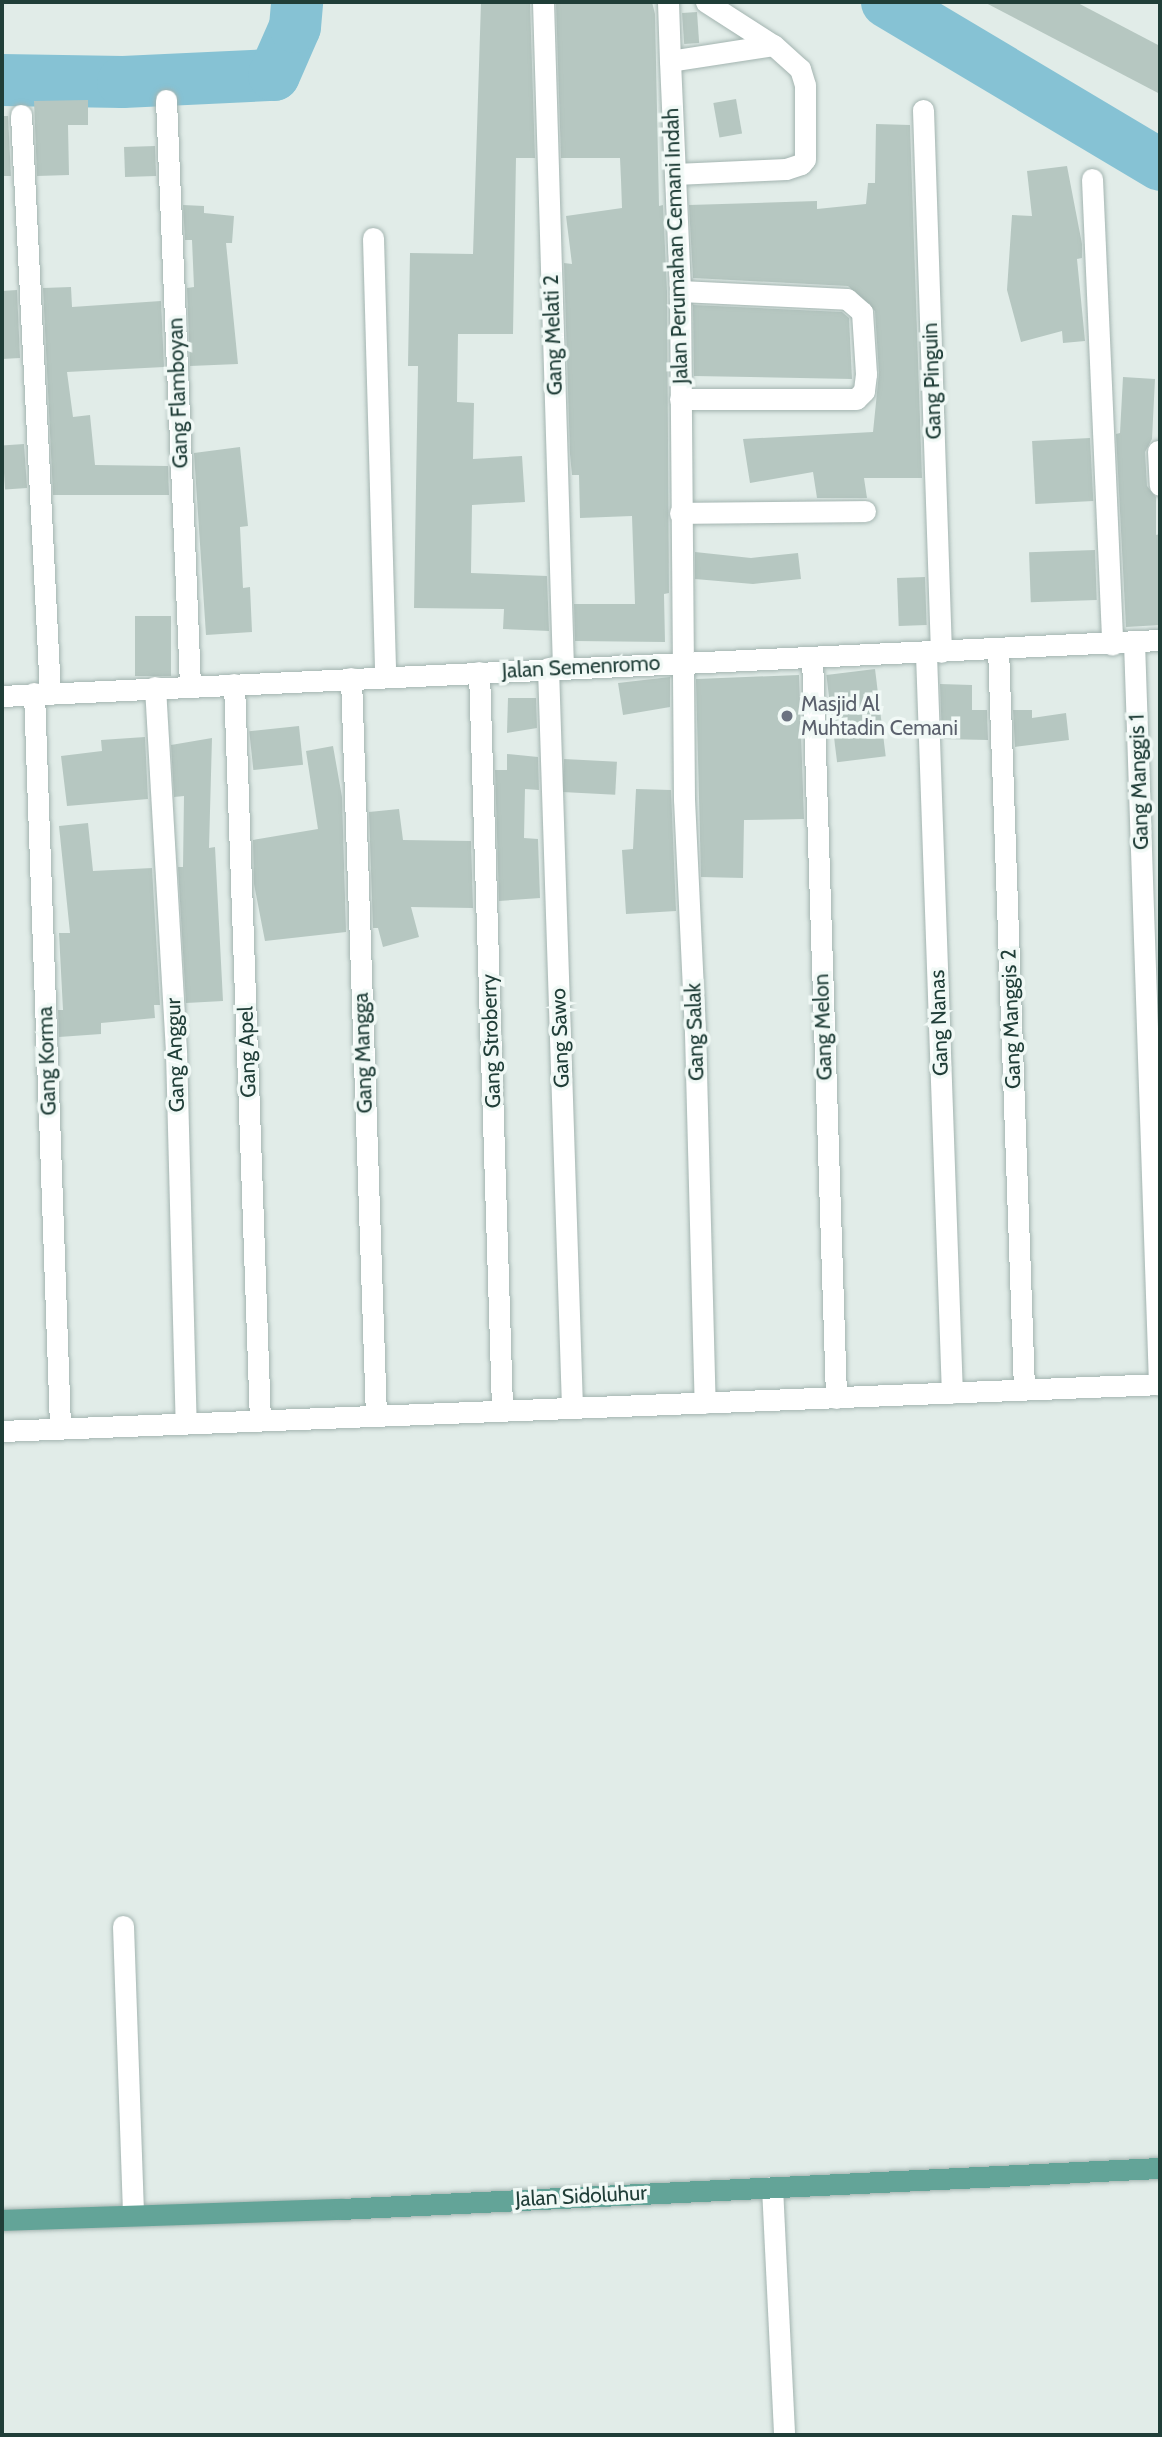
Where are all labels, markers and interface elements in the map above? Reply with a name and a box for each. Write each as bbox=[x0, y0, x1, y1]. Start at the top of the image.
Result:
street label: Jalan Perumahan Cemani Indah bbox=[659, 108, 693, 384]
street label: Gang Melati 2 bbox=[538, 274, 568, 396]
street label: Gang Flamboyan bbox=[163, 317, 193, 469]
street label: Gang Pinguin bbox=[917, 322, 947, 440]
street label: Jalan Semenromo bbox=[501, 650, 661, 684]
place label: Masjid Al Muhtadin Cemani bbox=[801, 691, 958, 741]
marker: Masjid Al Muhtadin Cemani bbox=[779, 708, 795, 724]
street label: Gang Manggis 1 bbox=[1124, 714, 1154, 850]
street label: Gang Manggis 2 bbox=[996, 949, 1026, 1089]
street label: Gang Nanas bbox=[925, 969, 953, 1077]
street label: Gang Stroberry bbox=[476, 973, 506, 1109]
street label: Gang Melon bbox=[809, 973, 837, 1081]
street label: Gang Salak bbox=[681, 983, 709, 1081]
street label: Gang Sawo bbox=[546, 988, 574, 1088]
street label: Gang Mangga bbox=[348, 992, 378, 1114]
street label: Gang Anggur bbox=[160, 997, 190, 1113]
street label: Gang Korma bbox=[33, 1006, 61, 1116]
street label: Gang Apel bbox=[233, 1006, 261, 1098]
street label: Jalan Sidoluhur bbox=[515, 2180, 647, 2212]

